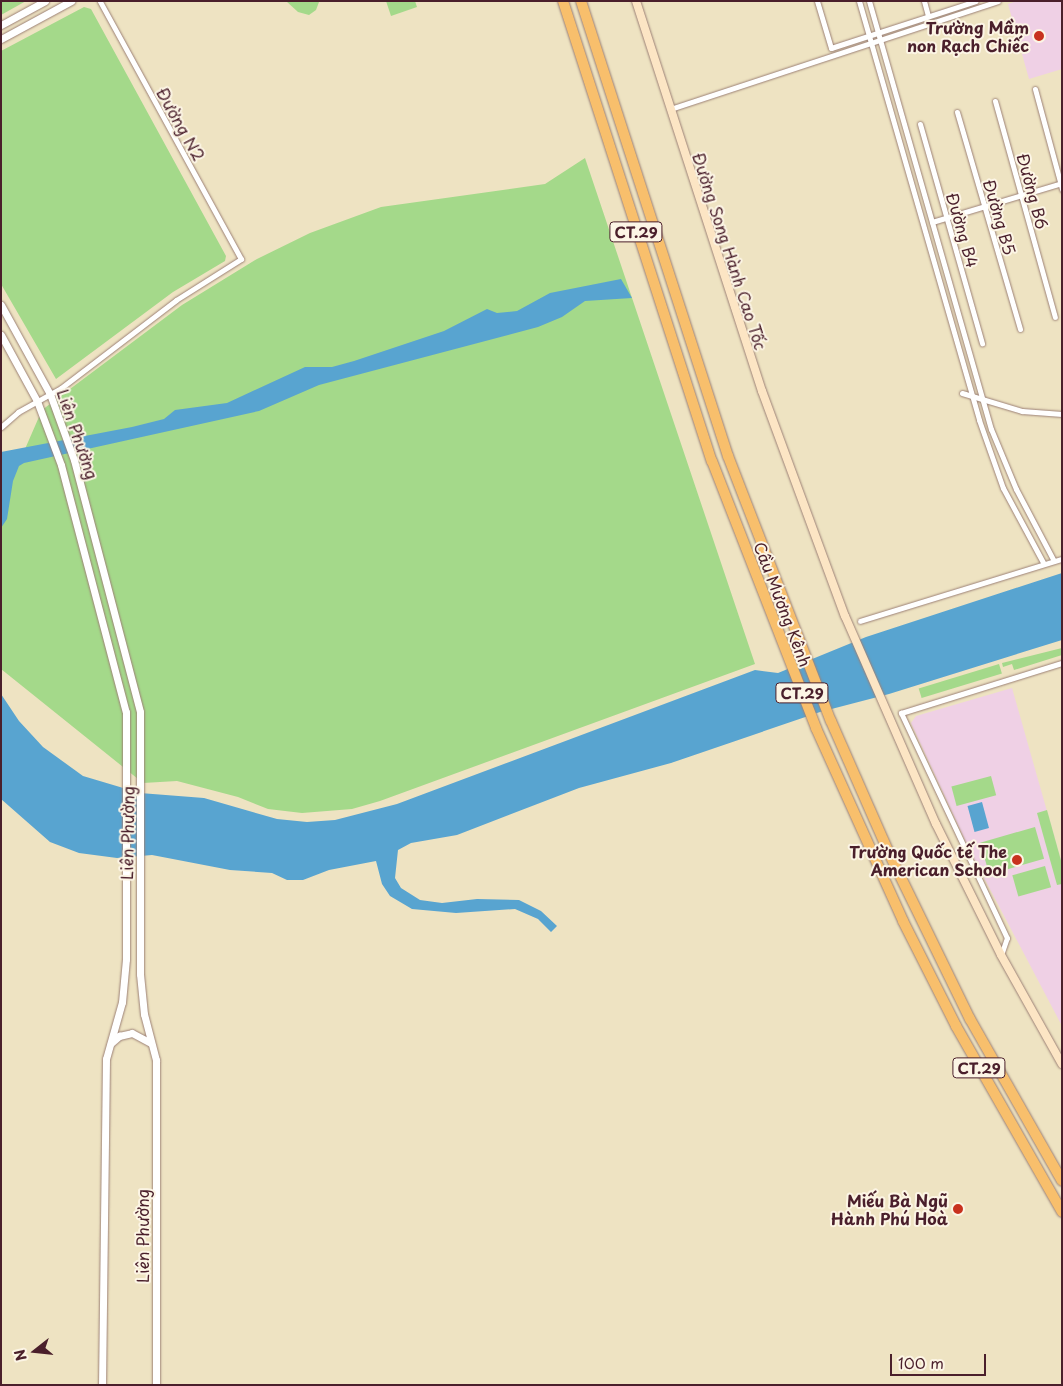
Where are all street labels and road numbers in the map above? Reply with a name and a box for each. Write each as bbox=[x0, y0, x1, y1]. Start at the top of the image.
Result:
street label: Đường N2 bbox=[153, 84, 209, 164]
street label: Đường Song Hành Cao Tốc bbox=[689, 149, 771, 353]
street label: Đường B6 bbox=[1014, 151, 1052, 231]
street label: Đường B5 bbox=[980, 177, 1020, 257]
street label: Đường B4 bbox=[943, 190, 983, 270]
road number: CT.29 bbox=[608, 220, 664, 244]
street label: Liên Phường bbox=[54, 386, 102, 482]
street label: Cầu Mương Kênh bbox=[750, 539, 816, 669]
road number: CT.29 bbox=[774, 680, 830, 706]
street label: Liên Phường bbox=[117, 786, 137, 880]
road number: CT.29 bbox=[952, 1056, 1006, 1080]
street label: Liên Phường bbox=[132, 1189, 152, 1283]

